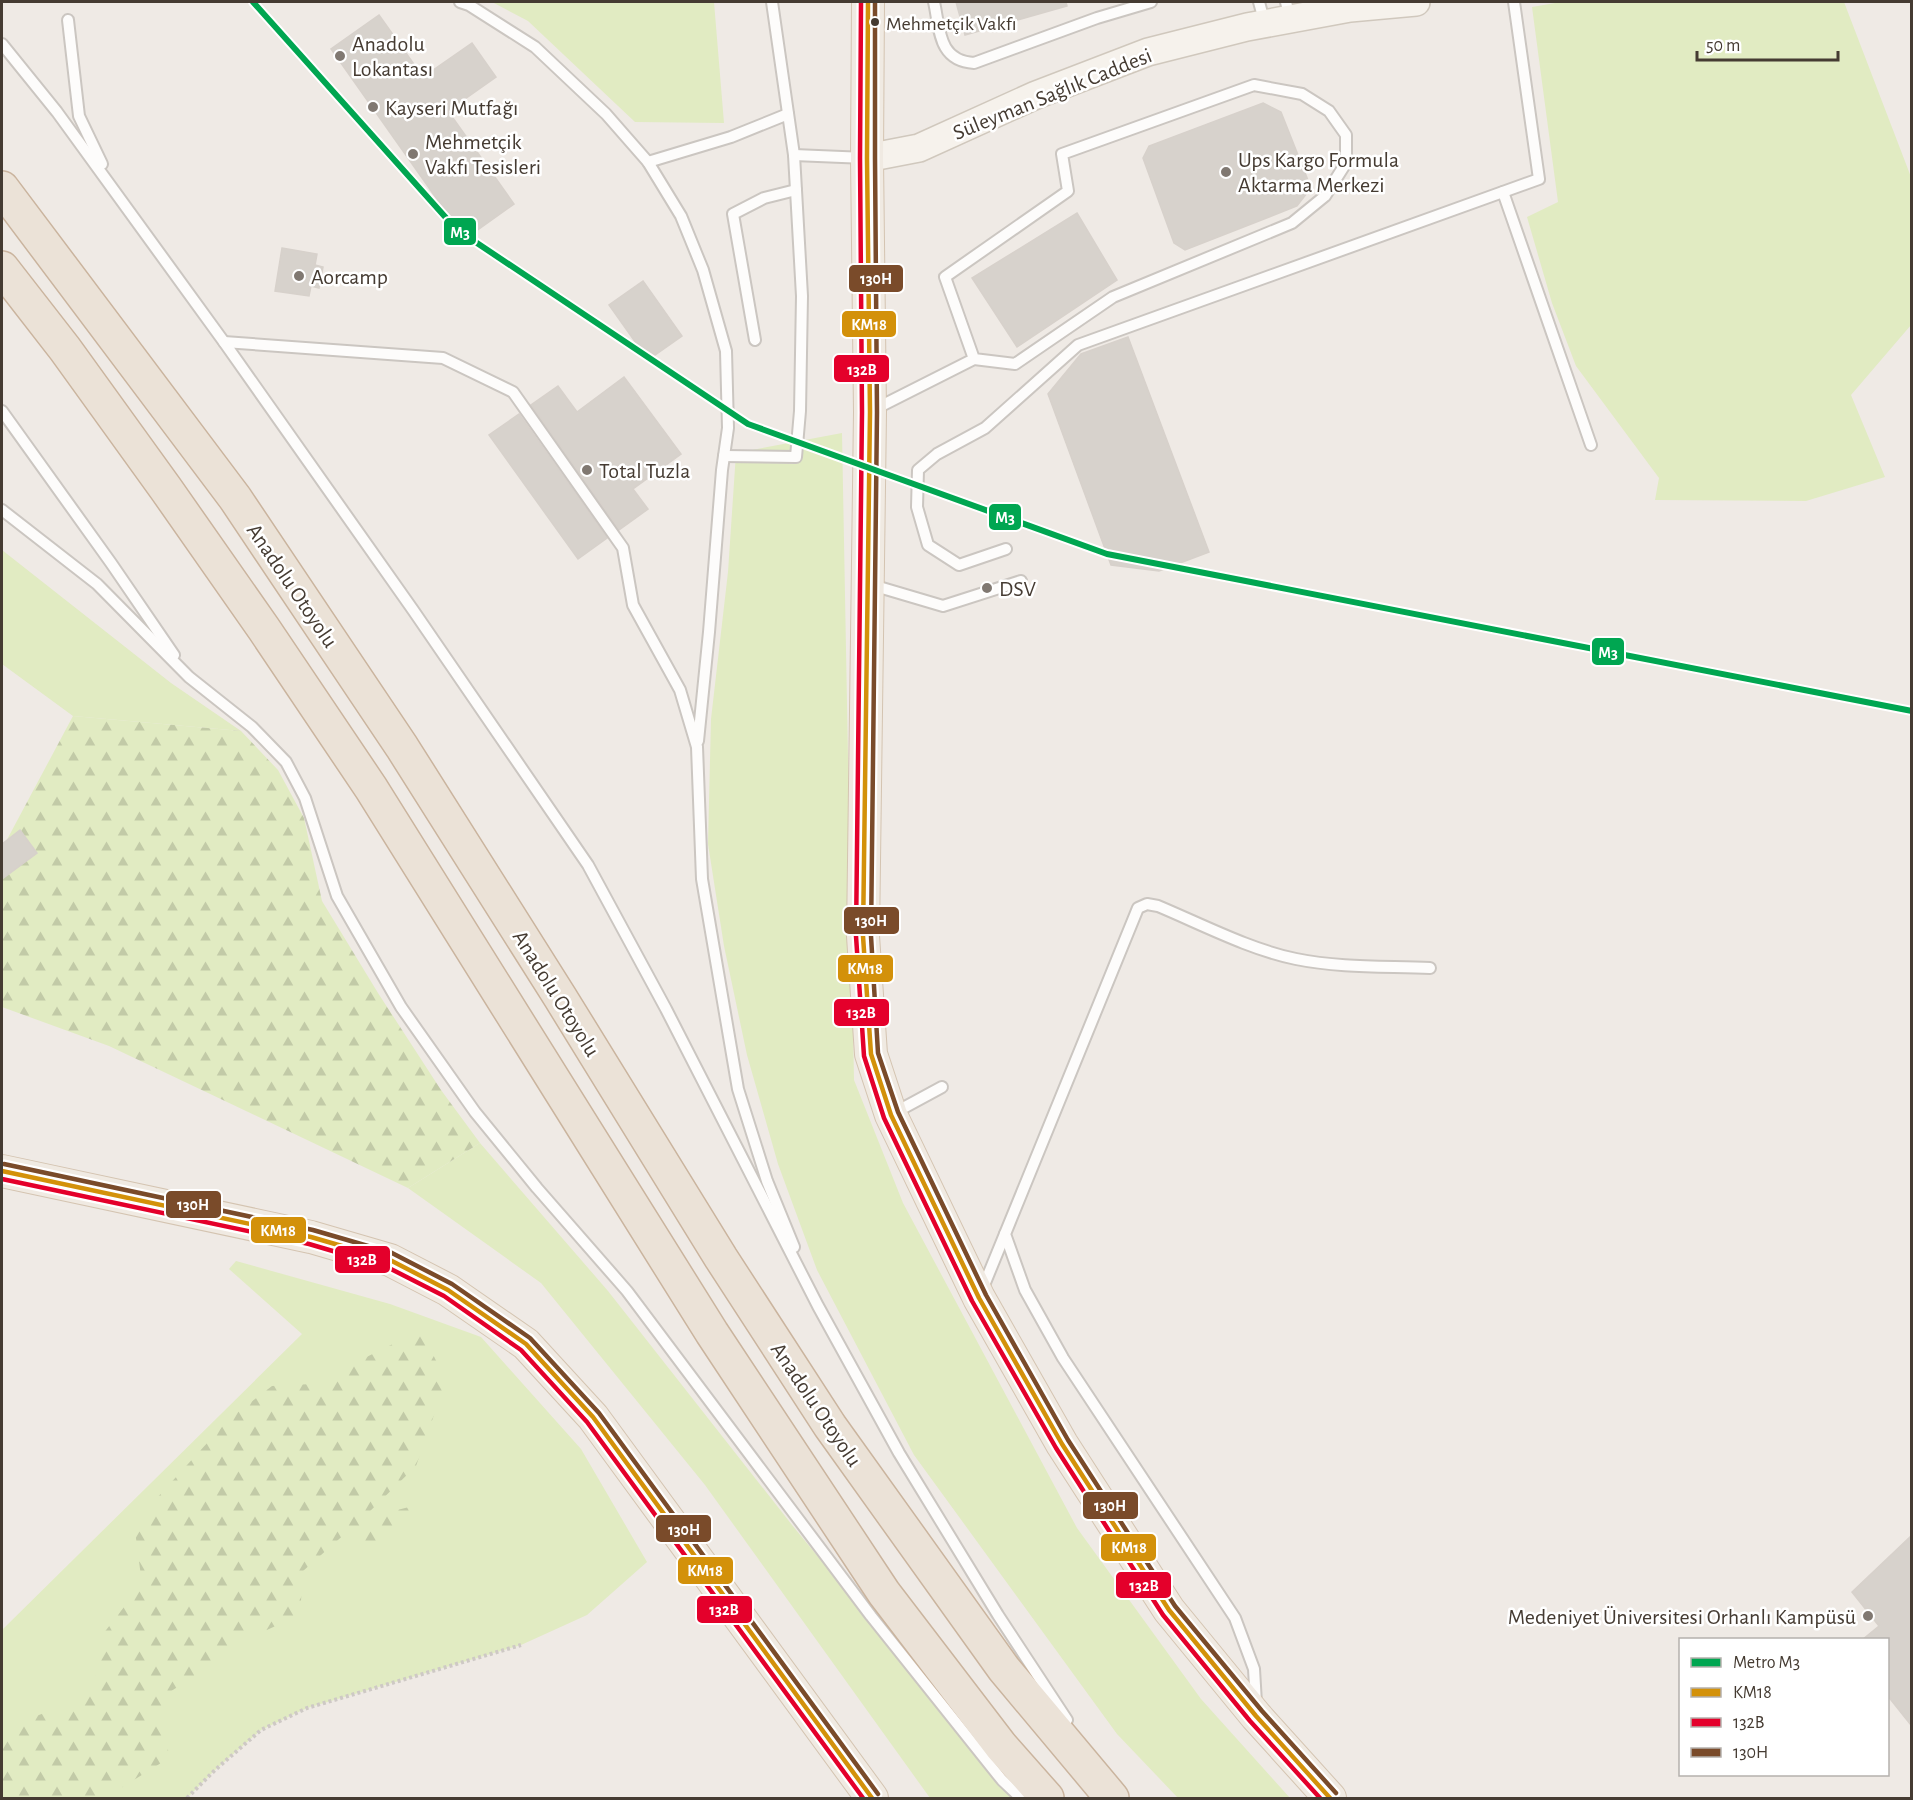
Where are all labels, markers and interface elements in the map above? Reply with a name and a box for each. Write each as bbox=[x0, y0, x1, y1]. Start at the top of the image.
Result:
place label: Mehmetçik Vakfı bbox=[886, 14, 1017, 34]
marker: Mehmetçik Vakfı bbox=[869, 16, 881, 28]
scale bar bbox=[1697, 24, 1838, 62]
place label: Anadolu Lokantası bbox=[352, 33, 433, 80]
text: 50 m bbox=[1706, 37, 1740, 55]
street label: Süleyman Sağlık Caddesi bbox=[950, 44, 1155, 144]
marker: Anadolu Lokantası bbox=[333, 49, 347, 63]
place label: Kayseri Mutfağı bbox=[385, 97, 518, 119]
marker: Kayseri Mutfağı bbox=[366, 100, 380, 114]
place label: Mehmetçik Vakfı Tesisleri bbox=[425, 131, 541, 178]
marker: Mehmetçik Vakfı Tesisleri bbox=[406, 147, 420, 161]
place label: Ups Kargo Formula Aktarma Merkezi bbox=[1238, 149, 1399, 196]
marker: Ups Kargo Formula Aktarma Merkezi bbox=[1219, 165, 1233, 179]
line badge: M3 bbox=[443, 217, 477, 246]
text: M3 bbox=[450, 225, 470, 241]
line badge: 130H bbox=[848, 264, 904, 293]
place label: Aorcamp bbox=[311, 266, 388, 288]
marker: Aorcamp bbox=[292, 269, 306, 283]
text: 130H bbox=[860, 271, 892, 287]
line badge: KM18 bbox=[841, 310, 897, 338]
text: KM18 bbox=[851, 317, 887, 333]
line badge: 132B bbox=[833, 354, 890, 383]
text: 132B bbox=[847, 362, 877, 378]
place label: Total Tuzla bbox=[599, 460, 690, 482]
marker: Total Tuzla bbox=[580, 463, 594, 477]
line badge: M3 bbox=[988, 503, 1022, 531]
text: M3 bbox=[995, 510, 1015, 526]
street label: Anadolu Otoyolu bbox=[243, 520, 342, 651]
place label: DSV bbox=[999, 578, 1037, 600]
marker: DSV bbox=[980, 581, 994, 595]
line badge: M3 bbox=[1591, 637, 1625, 666]
text: M3 bbox=[1598, 645, 1618, 661]
line badge: 130H bbox=[843, 906, 900, 935]
text: 130H bbox=[855, 913, 887, 929]
street label: Anadolu Otoyolu bbox=[509, 927, 604, 1061]
line badge: KM18 bbox=[837, 954, 894, 983]
text: KM18 bbox=[847, 961, 883, 977]
line badge: 132B bbox=[833, 998, 890, 1027]
text: 132B bbox=[846, 1005, 876, 1021]
line badge: 130H bbox=[165, 1190, 222, 1219]
text: 130H bbox=[177, 1197, 209, 1213]
line badge: KM18 bbox=[250, 1216, 307, 1244]
text: KM18 bbox=[260, 1223, 296, 1239]
line badge: 132B bbox=[334, 1245, 391, 1274]
text: 132B bbox=[347, 1252, 377, 1268]
street label: Anadolu Otoyolu bbox=[767, 1339, 866, 1470]
line badge: 130H bbox=[1082, 1491, 1139, 1520]
text: 130H bbox=[1094, 1498, 1126, 1514]
line badge: 130H bbox=[655, 1514, 712, 1543]
text: 130H bbox=[668, 1522, 700, 1538]
line badge: KM18 bbox=[1100, 1533, 1157, 1562]
text: KM18 bbox=[1111, 1540, 1147, 1556]
line badge: KM18 bbox=[677, 1556, 734, 1585]
text: KM18 bbox=[687, 1563, 723, 1579]
line badge: 132B bbox=[1115, 1571, 1172, 1599]
text: 132B bbox=[1129, 1578, 1159, 1594]
line badge: 132B bbox=[696, 1595, 753, 1624]
text: 132B bbox=[709, 1602, 739, 1618]
place label: Medeniyet Üniversitesi Orhanlı Kampüsü bbox=[1508, 1606, 1856, 1628]
marker: Medeniyet Üniversitesi Orhanlı Kampüsü bbox=[1861, 1609, 1875, 1623]
legend bbox=[1679, 1638, 1889, 1776]
text: Metro M3 bbox=[1733, 1654, 1800, 1672]
text: KM18 bbox=[1733, 1684, 1772, 1702]
text: 132B bbox=[1733, 1714, 1764, 1732]
text: 130H bbox=[1733, 1744, 1768, 1762]

